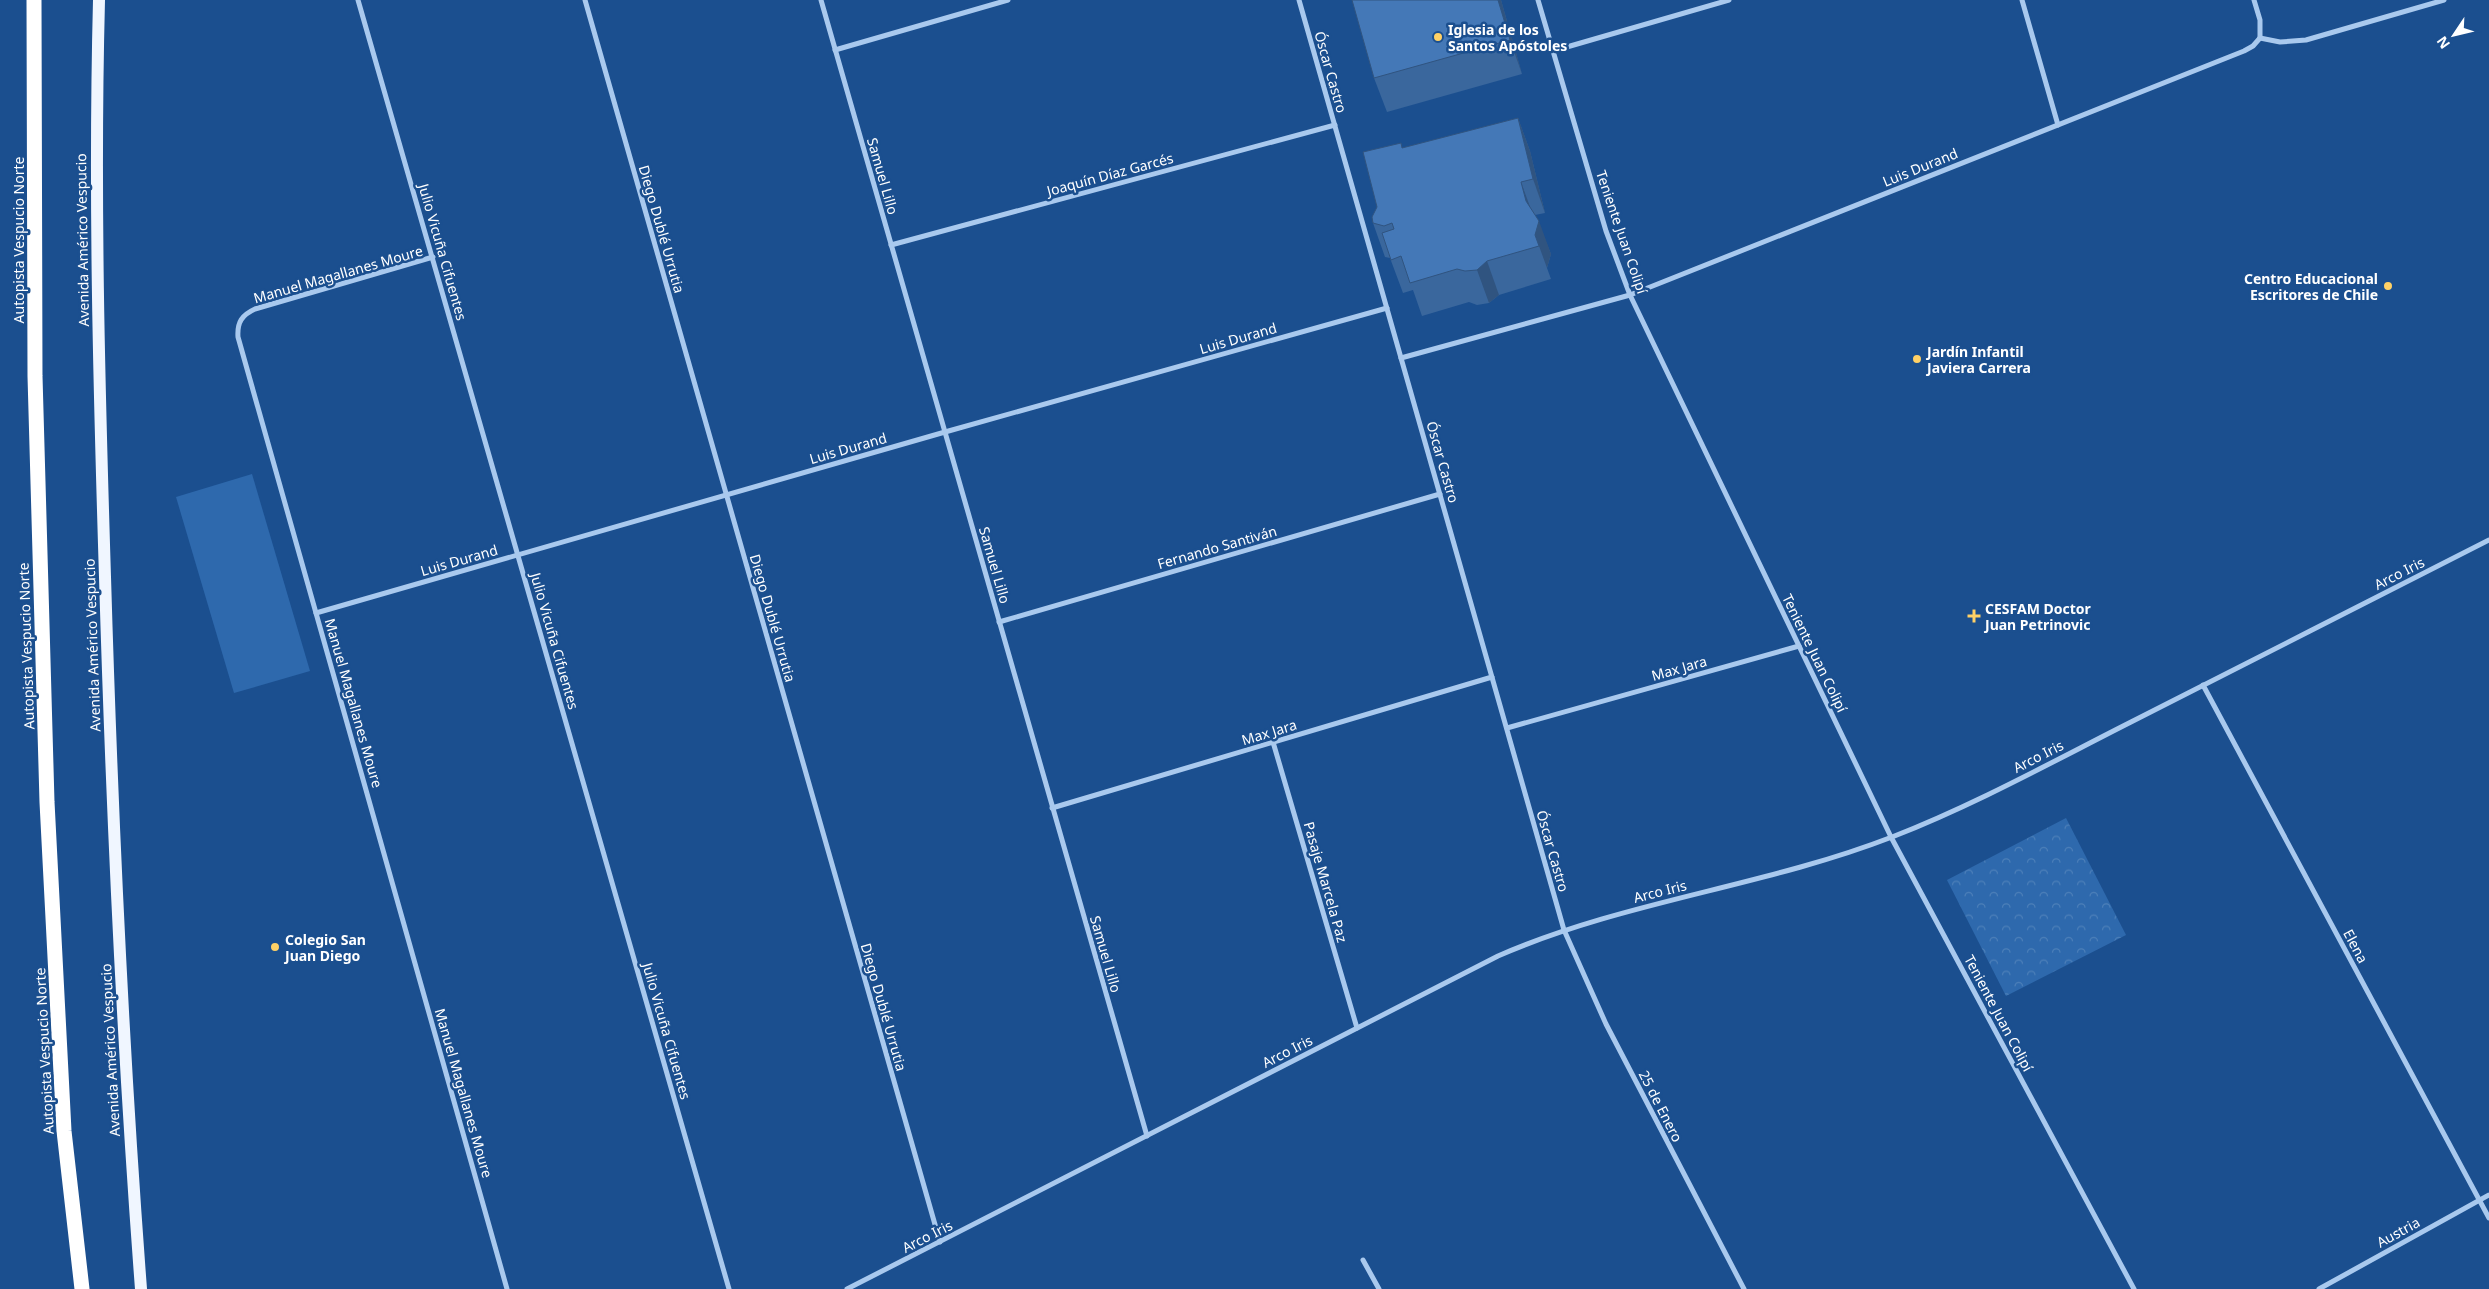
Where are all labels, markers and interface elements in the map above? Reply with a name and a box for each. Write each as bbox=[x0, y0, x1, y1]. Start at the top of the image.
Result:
north arrow bbox=[2429, 10, 2479, 60]
place label: Iglesia de los Santos Apóstoles bbox=[1448, 20, 1567, 55]
street label: Óscar Castro bbox=[1310, 29, 1352, 115]
marker: Iglesia de los Santos Apóstoles bbox=[1432, 31, 1444, 43]
text: N bbox=[2432, 33, 2454, 53]
street label: Samuel Lillo bbox=[863, 135, 903, 217]
street label: Luis Durand bbox=[1880, 143, 1960, 191]
street label: Joaquín Díaz Garcés bbox=[1043, 148, 1176, 201]
street label: Avenida Américo Vespucio bbox=[71, 153, 93, 327]
street label: Autopista Vespucio Norte bbox=[9, 156, 28, 323]
street label: Diego Dublé Urrutia bbox=[635, 163, 689, 295]
street label: Teniente Juan Colipí bbox=[1592, 168, 1652, 297]
street label: Julio Vicuña Cifuentes bbox=[414, 179, 472, 323]
street label: Manuel Magallanes Moure bbox=[251, 241, 425, 307]
place label: Centro Educacional Escritores de Chile bbox=[2244, 269, 2378, 304]
marker: Centro Educacional Escritores de Chile bbox=[2382, 280, 2394, 292]
street label: Luis Durand bbox=[1197, 318, 1279, 358]
place label: Jardín Infantil Javiera Carrera bbox=[1925, 342, 2031, 377]
marker: Jardín Infantil Javiera Carrera bbox=[1911, 353, 1923, 365]
street label: Óscar Castro bbox=[1422, 419, 1464, 505]
street label: Luis Durand bbox=[807, 428, 889, 468]
street label: Fernando Santiván bbox=[1155, 521, 1279, 573]
street label: Samuel Lillo bbox=[975, 524, 1015, 606]
street label: Luis Durand bbox=[418, 540, 500, 580]
street label: Diego Dublé Urrutia bbox=[746, 552, 800, 684]
street label: Arco Iris bbox=[2371, 552, 2428, 594]
street label: Avenida Américo Vespucio bbox=[79, 558, 105, 732]
street label: Autopista Vespucio Norte bbox=[14, 562, 38, 730]
street label: Julio Vicuña Cifuentes bbox=[526, 568, 584, 712]
street label: Teniente Juan Colipí bbox=[1778, 591, 1852, 716]
place label: CESFAM Doctor Juan Petrinovic bbox=[1983, 599, 2092, 634]
marker: CESFAM Doctor Juan Petrinovic bbox=[1967, 609, 1981, 623]
street label: Manuel Magallanes Moure bbox=[321, 616, 387, 790]
street label: Max Jara bbox=[1649, 651, 1709, 685]
street label: Max Jara bbox=[1239, 715, 1299, 749]
street label: Arco Iris bbox=[2010, 735, 2067, 777]
street label: Óscar Castro bbox=[1532, 808, 1574, 894]
street label: Pasaje Marcela Paz bbox=[1300, 819, 1352, 945]
street label: Arco Iris bbox=[1631, 875, 1689, 907]
street label: Samuel Lillo bbox=[1086, 913, 1126, 995]
street label: Elena bbox=[2339, 926, 2373, 966]
place label: Colegio San Juan Diego bbox=[283, 930, 366, 965]
marker: Colegio San Juan Diego bbox=[269, 941, 281, 953]
street label: Diego Dublé Urrutia bbox=[857, 941, 911, 1073]
street label: Teniente Juan Colipí bbox=[1960, 951, 2038, 1075]
street label: Julio Vicuña Cifuentes bbox=[638, 958, 696, 1102]
street label: Avenida Américo Vespucio bbox=[96, 963, 124, 1137]
street label: Autopista Vespucio Norte bbox=[30, 967, 58, 1135]
street label: Manuel Magallanes Moure bbox=[431, 1006, 497, 1180]
street label: Arco Iris bbox=[1259, 1030, 1316, 1072]
street label: 25 de Enero bbox=[1635, 1067, 1687, 1145]
street label: Austria bbox=[2373, 1212, 2423, 1252]
street label: Arco Iris bbox=[899, 1215, 956, 1257]

